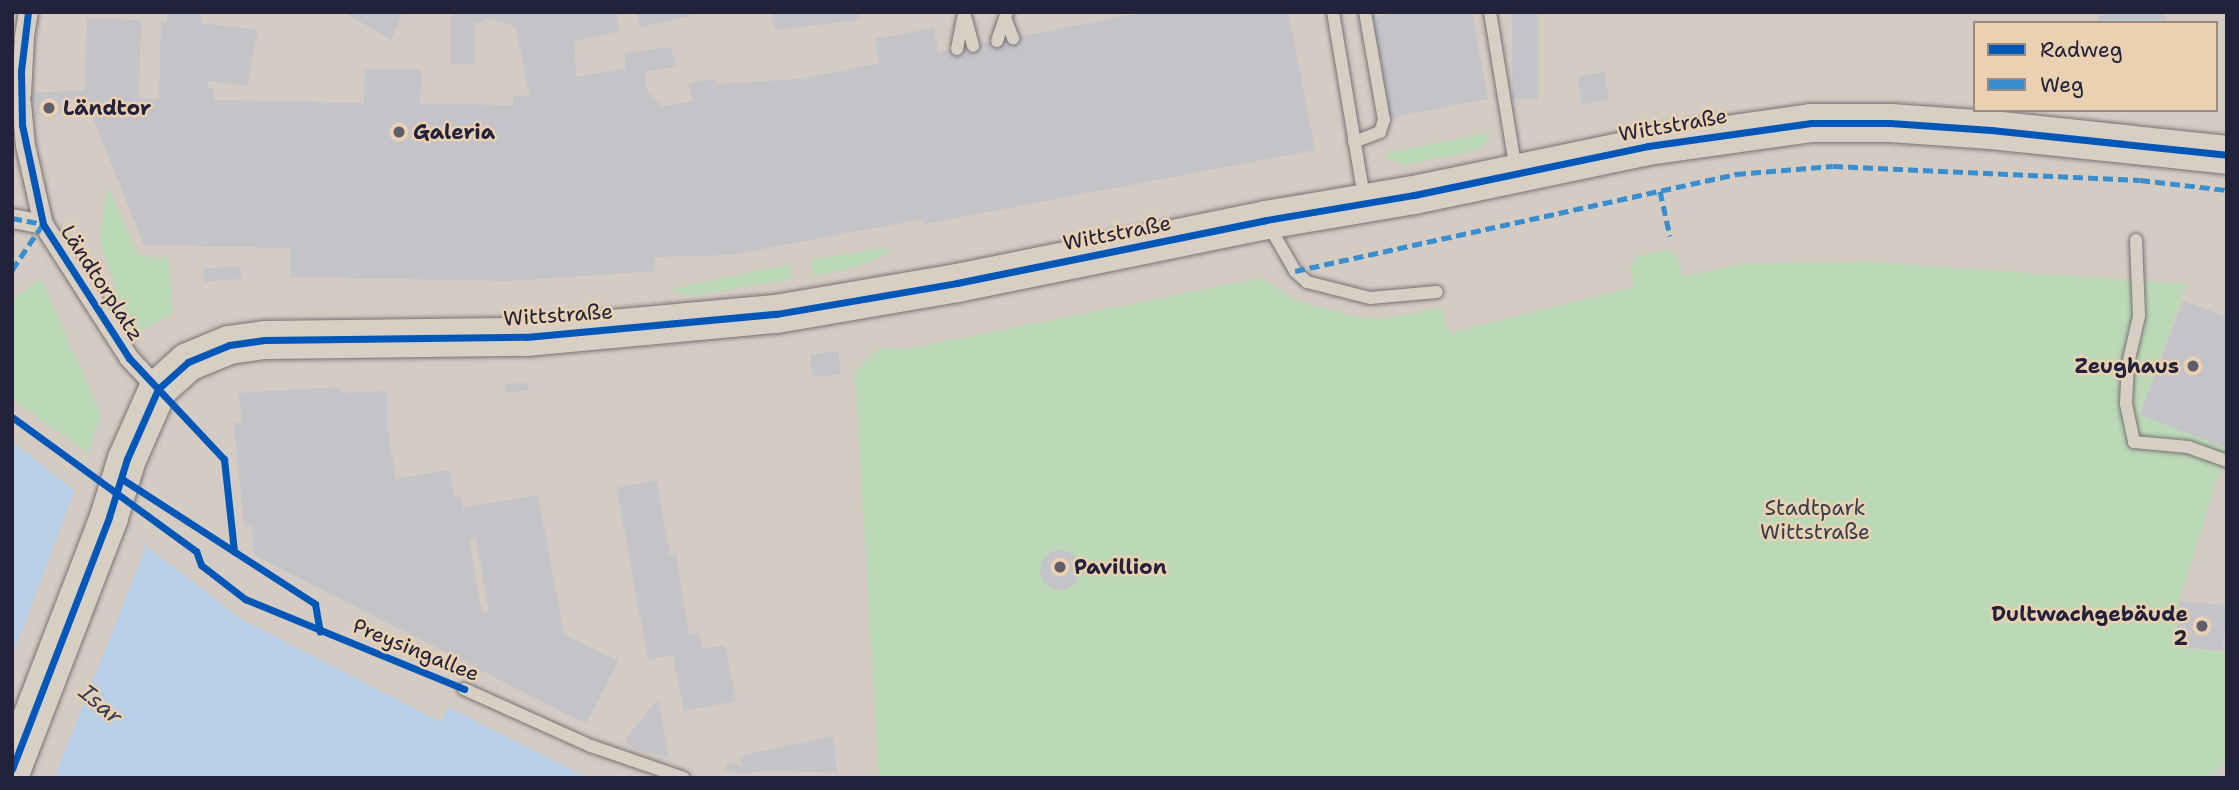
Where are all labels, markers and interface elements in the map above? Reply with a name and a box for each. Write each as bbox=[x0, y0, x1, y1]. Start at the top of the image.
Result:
legend bbox=[1973, 21, 2218, 112]
text: Radweg bbox=[2040, 36, 2123, 64]
text: Weg bbox=[2040, 71, 2084, 99]
place label: Ländtor bbox=[63, 95, 151, 121]
marker: Ländtor bbox=[41, 100, 57, 116]
street label: Wittstraße bbox=[1617, 103, 1729, 147]
place label: Galeria bbox=[413, 119, 495, 145]
marker: Galeria bbox=[391, 124, 407, 140]
street label: Wittstraße bbox=[1061, 210, 1173, 256]
street label: Ländtorplatz bbox=[55, 220, 149, 346]
street label: Wittstraße bbox=[502, 299, 614, 331]
place label: Zeughaus bbox=[2075, 353, 2179, 379]
marker: Zeughaus bbox=[2185, 358, 2201, 374]
park label: Stadtpark Wittstraße bbox=[1760, 495, 1870, 545]
place label: Pavillion bbox=[1074, 554, 1167, 580]
marker: Pavillion bbox=[1052, 559, 1068, 575]
place label: Dultwachgebäude 2 bbox=[1991, 601, 2188, 651]
street label: Preysingallee bbox=[349, 613, 483, 687]
marker: Dultwachgebäude 2 bbox=[2194, 618, 2210, 634]
water label: Isar bbox=[74, 678, 128, 730]

